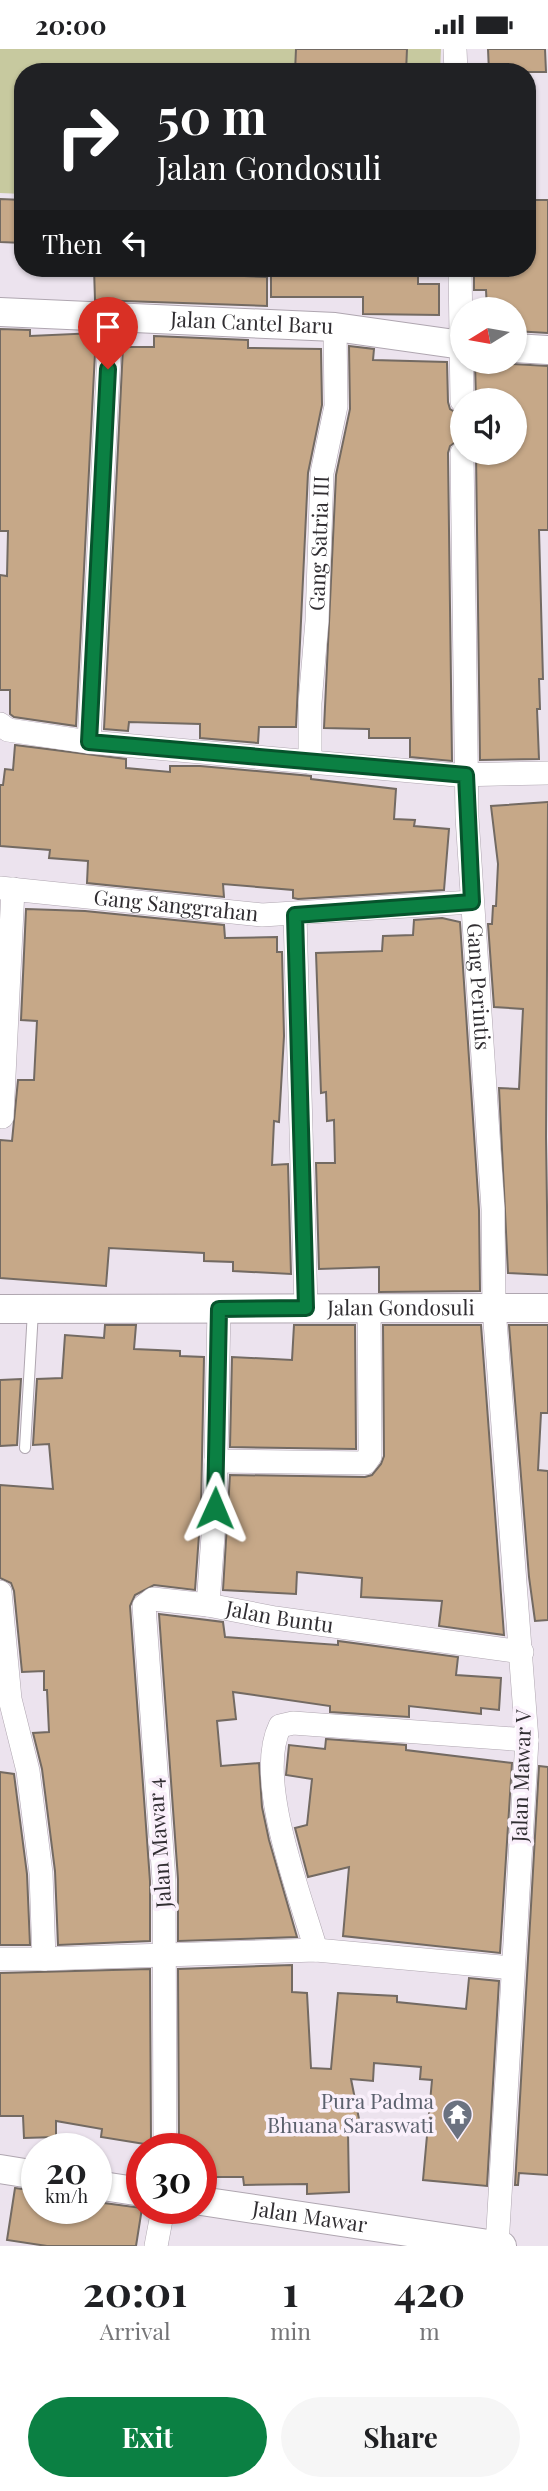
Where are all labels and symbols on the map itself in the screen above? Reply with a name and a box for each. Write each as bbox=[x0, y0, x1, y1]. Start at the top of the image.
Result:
pin bbox=[78, 297, 138, 369]
north arrow bbox=[450, 297, 527, 375]
street label: Jalan Cantel Baru bbox=[169, 304, 334, 339]
street label: Gang Satria III bbox=[301, 475, 334, 611]
street label: Gang Sanggrahan bbox=[93, 882, 260, 927]
street label: Gang Perintis bbox=[462, 922, 498, 1051]
street label: Jalan Gondosuli bbox=[326, 1292, 475, 1320]
position arrow bbox=[178, 1471, 252, 1545]
street label: Jalan Buntu bbox=[223, 1593, 335, 1638]
street label: Jalan Mawar V bbox=[504, 1708, 536, 1844]
street label: Jalan Mawar 4 bbox=[139, 1777, 177, 1910]
place label: Pura Padma Bhuana Saraswati bbox=[267, 2086, 435, 2138]
temple icon: Pura Padma Bhuana Saraswati bbox=[440, 2097, 474, 2141]
speed limit sign: 30 bbox=[126, 2133, 217, 2224]
street label: Jalan Mawar bbox=[250, 2193, 370, 2238]

